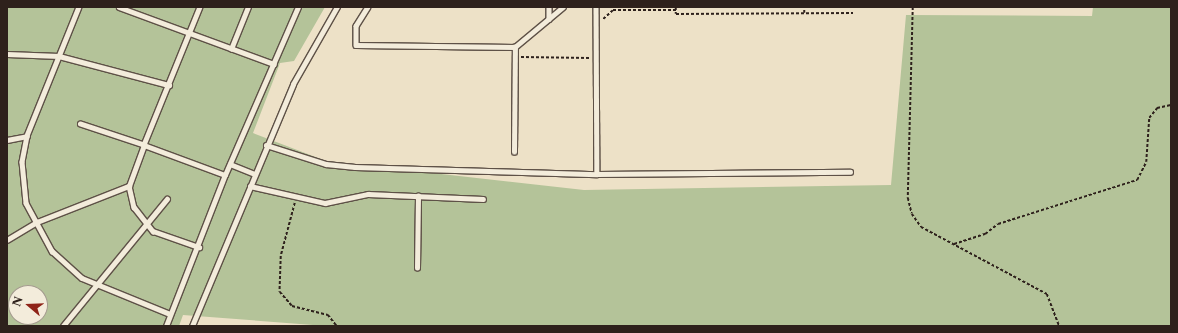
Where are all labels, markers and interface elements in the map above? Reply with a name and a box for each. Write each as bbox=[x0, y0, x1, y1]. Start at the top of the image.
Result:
north arrow bbox=[8, 285, 48, 325]
text: N bbox=[9, 295, 26, 308]

